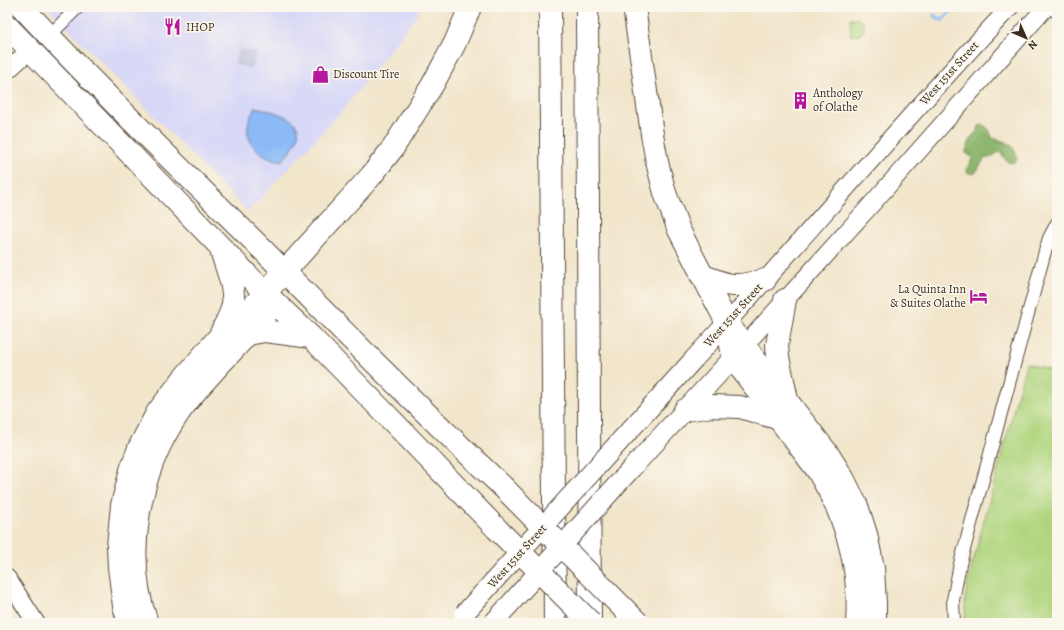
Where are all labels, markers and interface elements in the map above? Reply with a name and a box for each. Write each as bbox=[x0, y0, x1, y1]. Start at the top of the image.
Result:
restaurant icon: IHOP bbox=[163, 17, 183, 37]
north arrow bbox=[1006, 18, 1046, 58]
place label: IHOP bbox=[186, 19, 215, 35]
text: N bbox=[1025, 37, 1041, 53]
street label: West 151st Street bbox=[915, 38, 982, 109]
shop icon: Discount Tire bbox=[310, 64, 330, 84]
place label: Discount Tire bbox=[333, 66, 399, 82]
place label: Anthology of Olathe bbox=[812, 85, 864, 115]
building icon: Anthology of Olathe bbox=[790, 90, 810, 110]
street label: West 151st Street bbox=[699, 280, 766, 351]
place label: La Quinta Inn & Suites Olathe bbox=[890, 281, 966, 311]
hotel icon: La Quinta Inn & Suites Olathe bbox=[969, 286, 989, 306]
street label: West 151st Street bbox=[483, 521, 550, 592]

